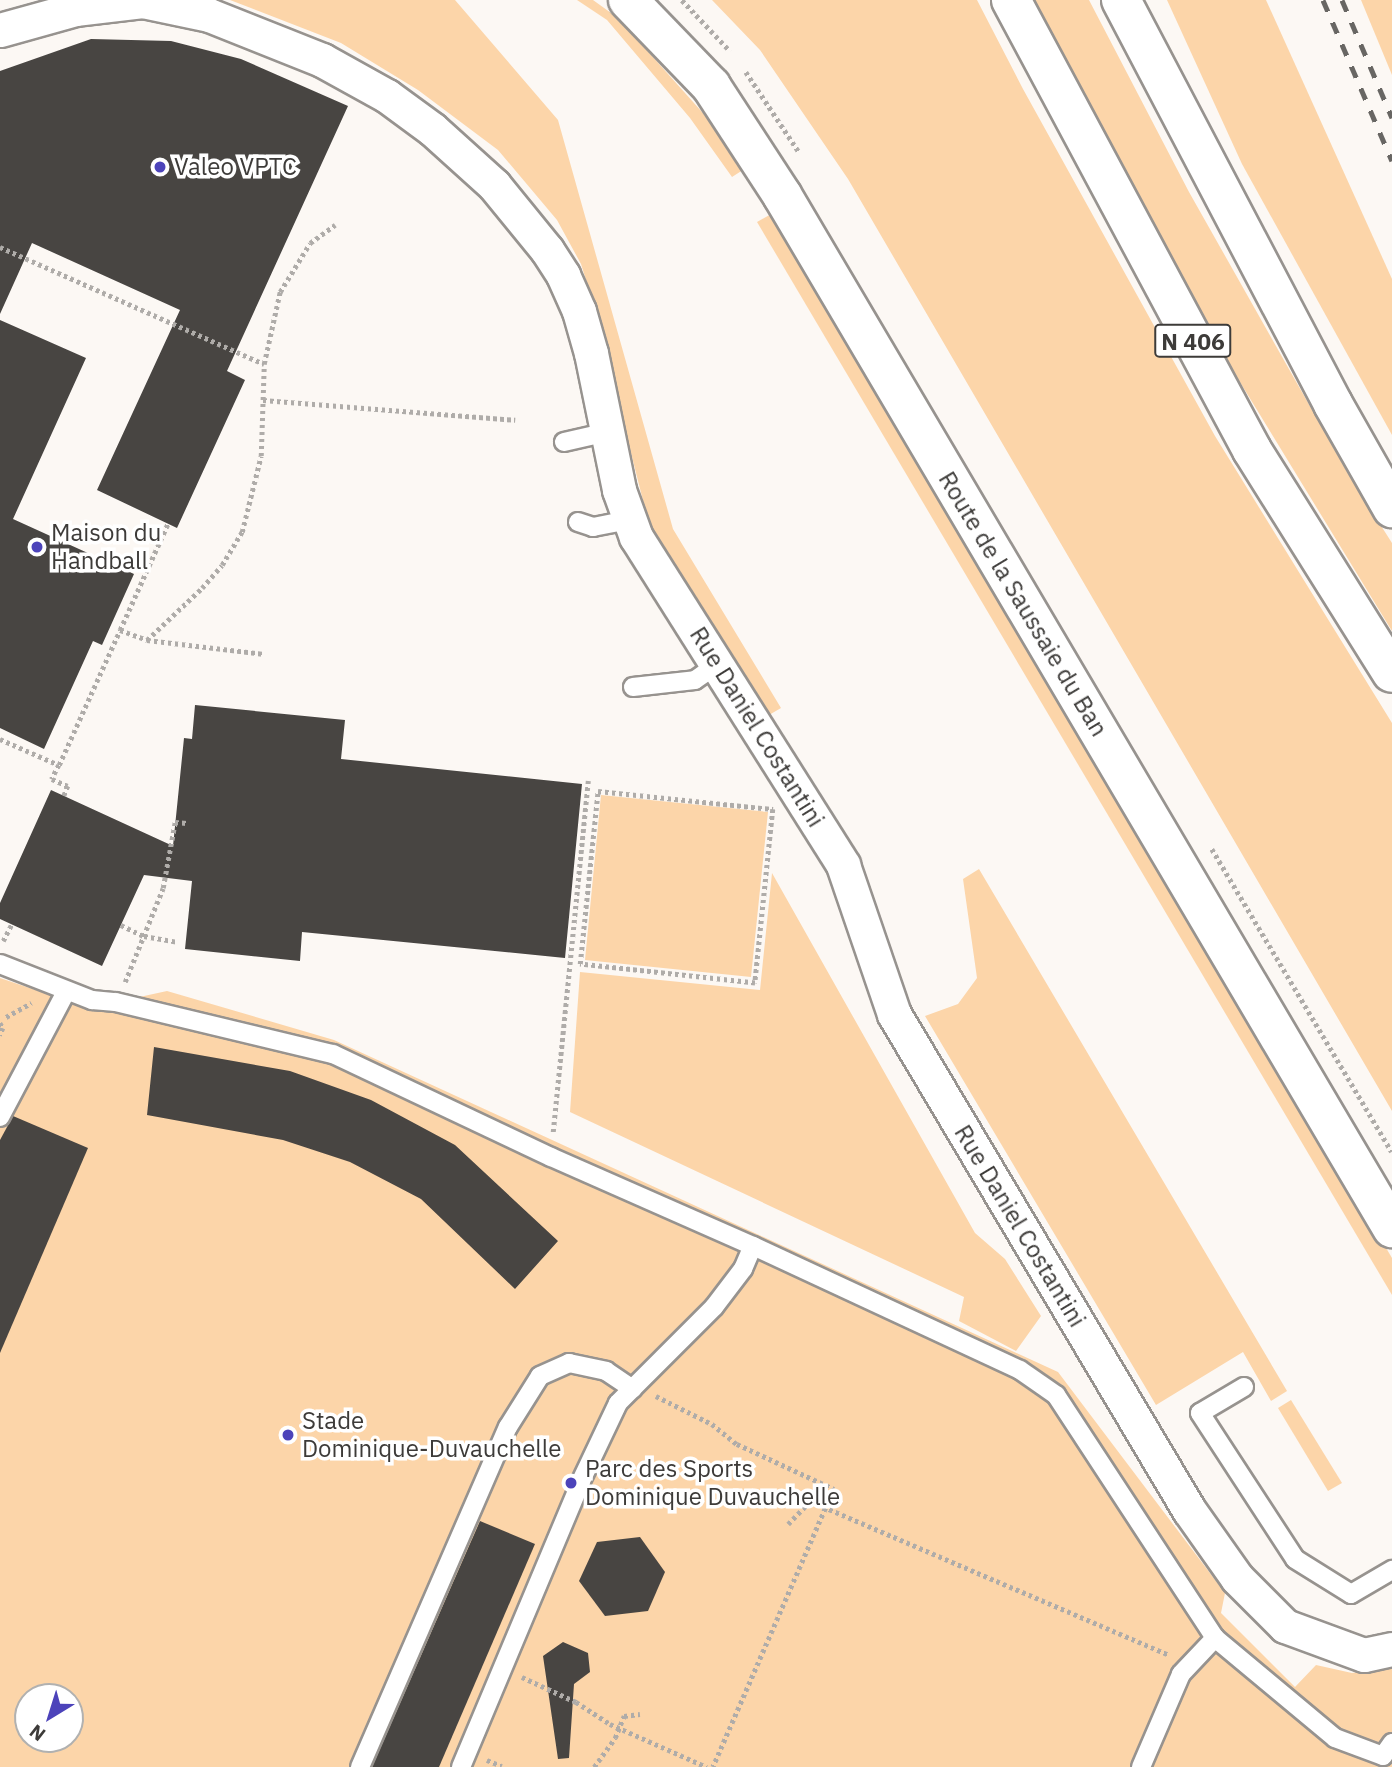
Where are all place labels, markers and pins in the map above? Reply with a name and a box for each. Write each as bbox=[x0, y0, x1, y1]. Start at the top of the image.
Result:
place label: Valeo VPTC bbox=[174, 153, 297, 181]
marker: Valeo VPTC bbox=[152, 159, 168, 175]
place label: Maison du Handball bbox=[51, 519, 161, 575]
marker: Maison du Handball bbox=[29, 539, 45, 555]
place label: Stade Dominique-Duvauchelle bbox=[302, 1407, 561, 1463]
marker: Stade Dominique-Duvauchelle bbox=[280, 1427, 296, 1443]
place label: Parc des Sports Dominique Duvauchelle bbox=[585, 1455, 840, 1511]
marker: Parc des Sports Dominique Duvauchelle bbox=[563, 1475, 579, 1491]

